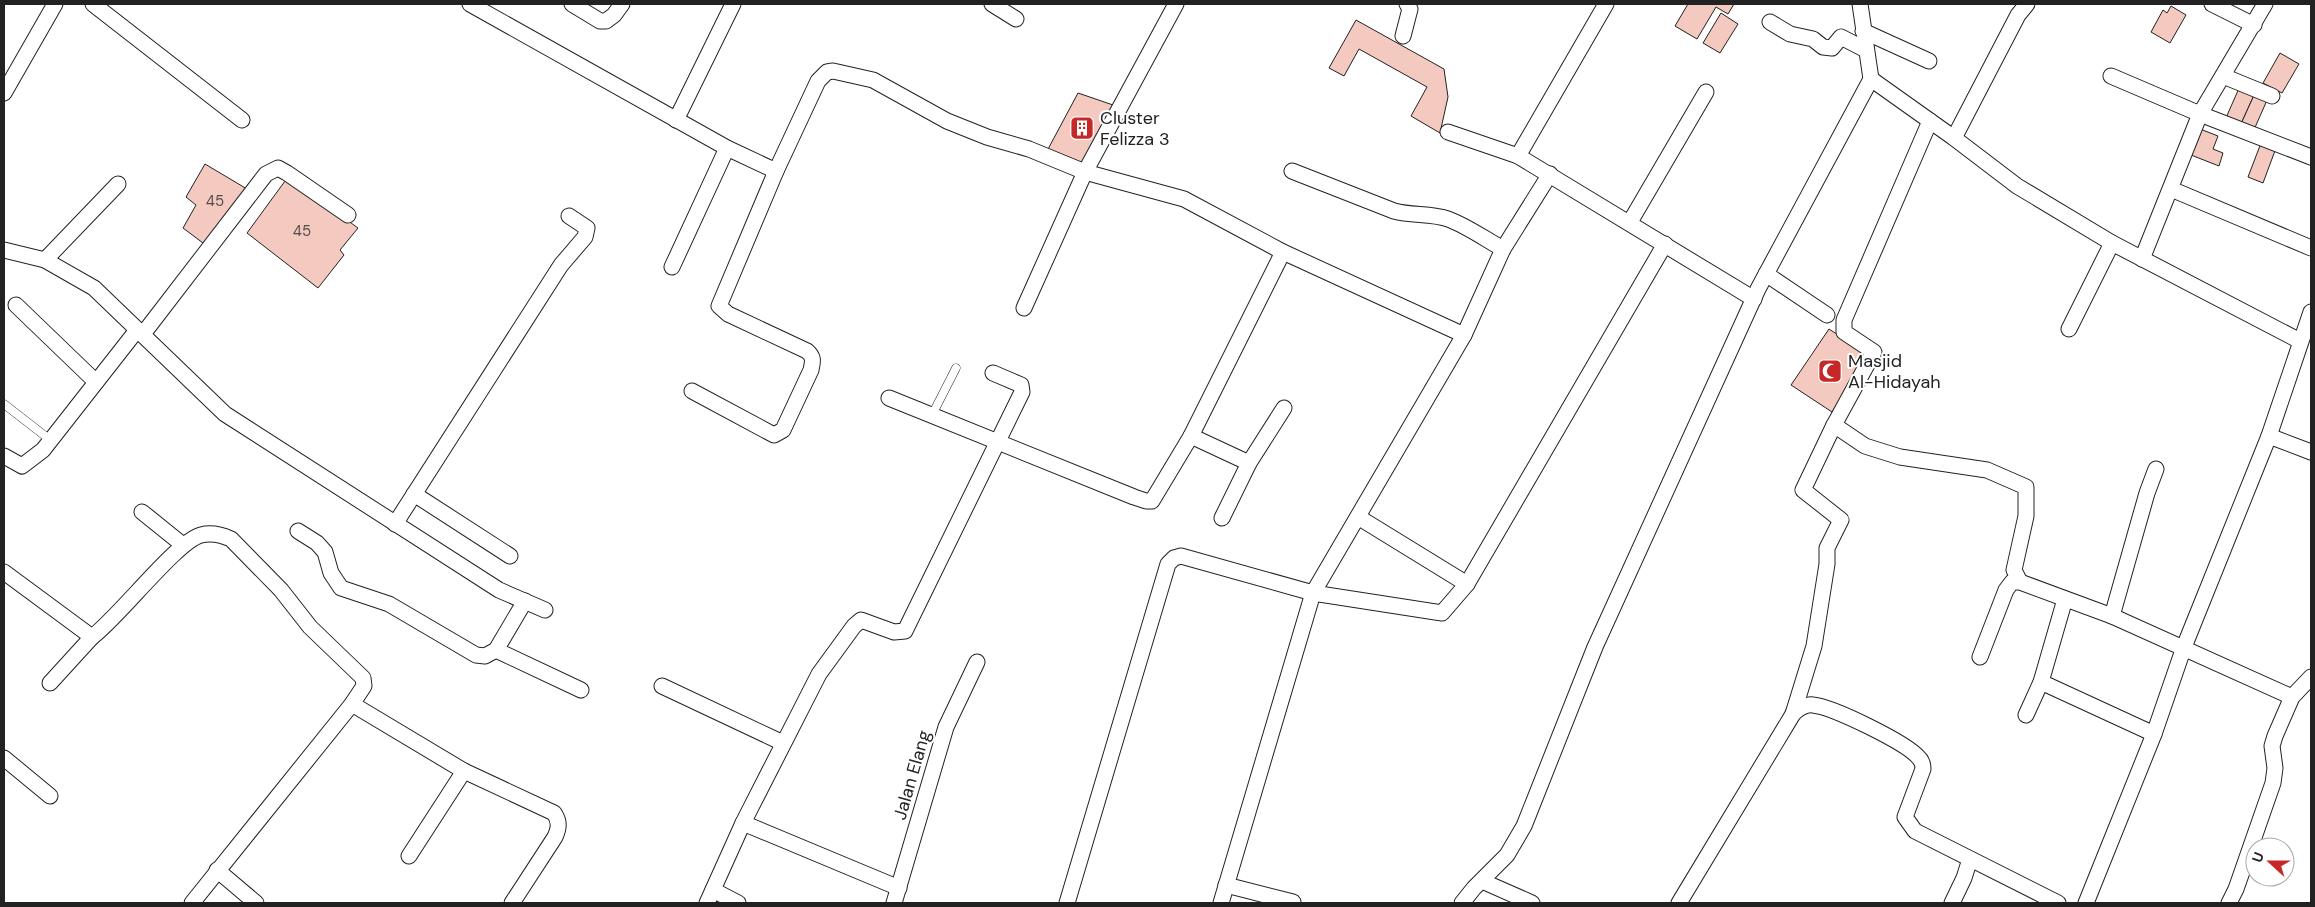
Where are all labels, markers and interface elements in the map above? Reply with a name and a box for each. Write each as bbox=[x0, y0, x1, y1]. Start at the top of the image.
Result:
place label: Cluster Felizza 3 bbox=[1100, 106, 1170, 151]
building icon: Cluster Felizza 3 bbox=[1069, 115, 1095, 141]
house number: 45 bbox=[206, 191, 224, 211]
house number: 45 bbox=[293, 221, 311, 241]
place label: Masjid Al-Hidayah bbox=[1848, 349, 1941, 394]
mosque icon: Masjid Al-Hidayah bbox=[1817, 358, 1843, 384]
street label: Jalan Elang bbox=[888, 727, 936, 823]
north arrow bbox=[2245, 837, 2295, 887]
text: U bbox=[2248, 850, 2268, 865]

